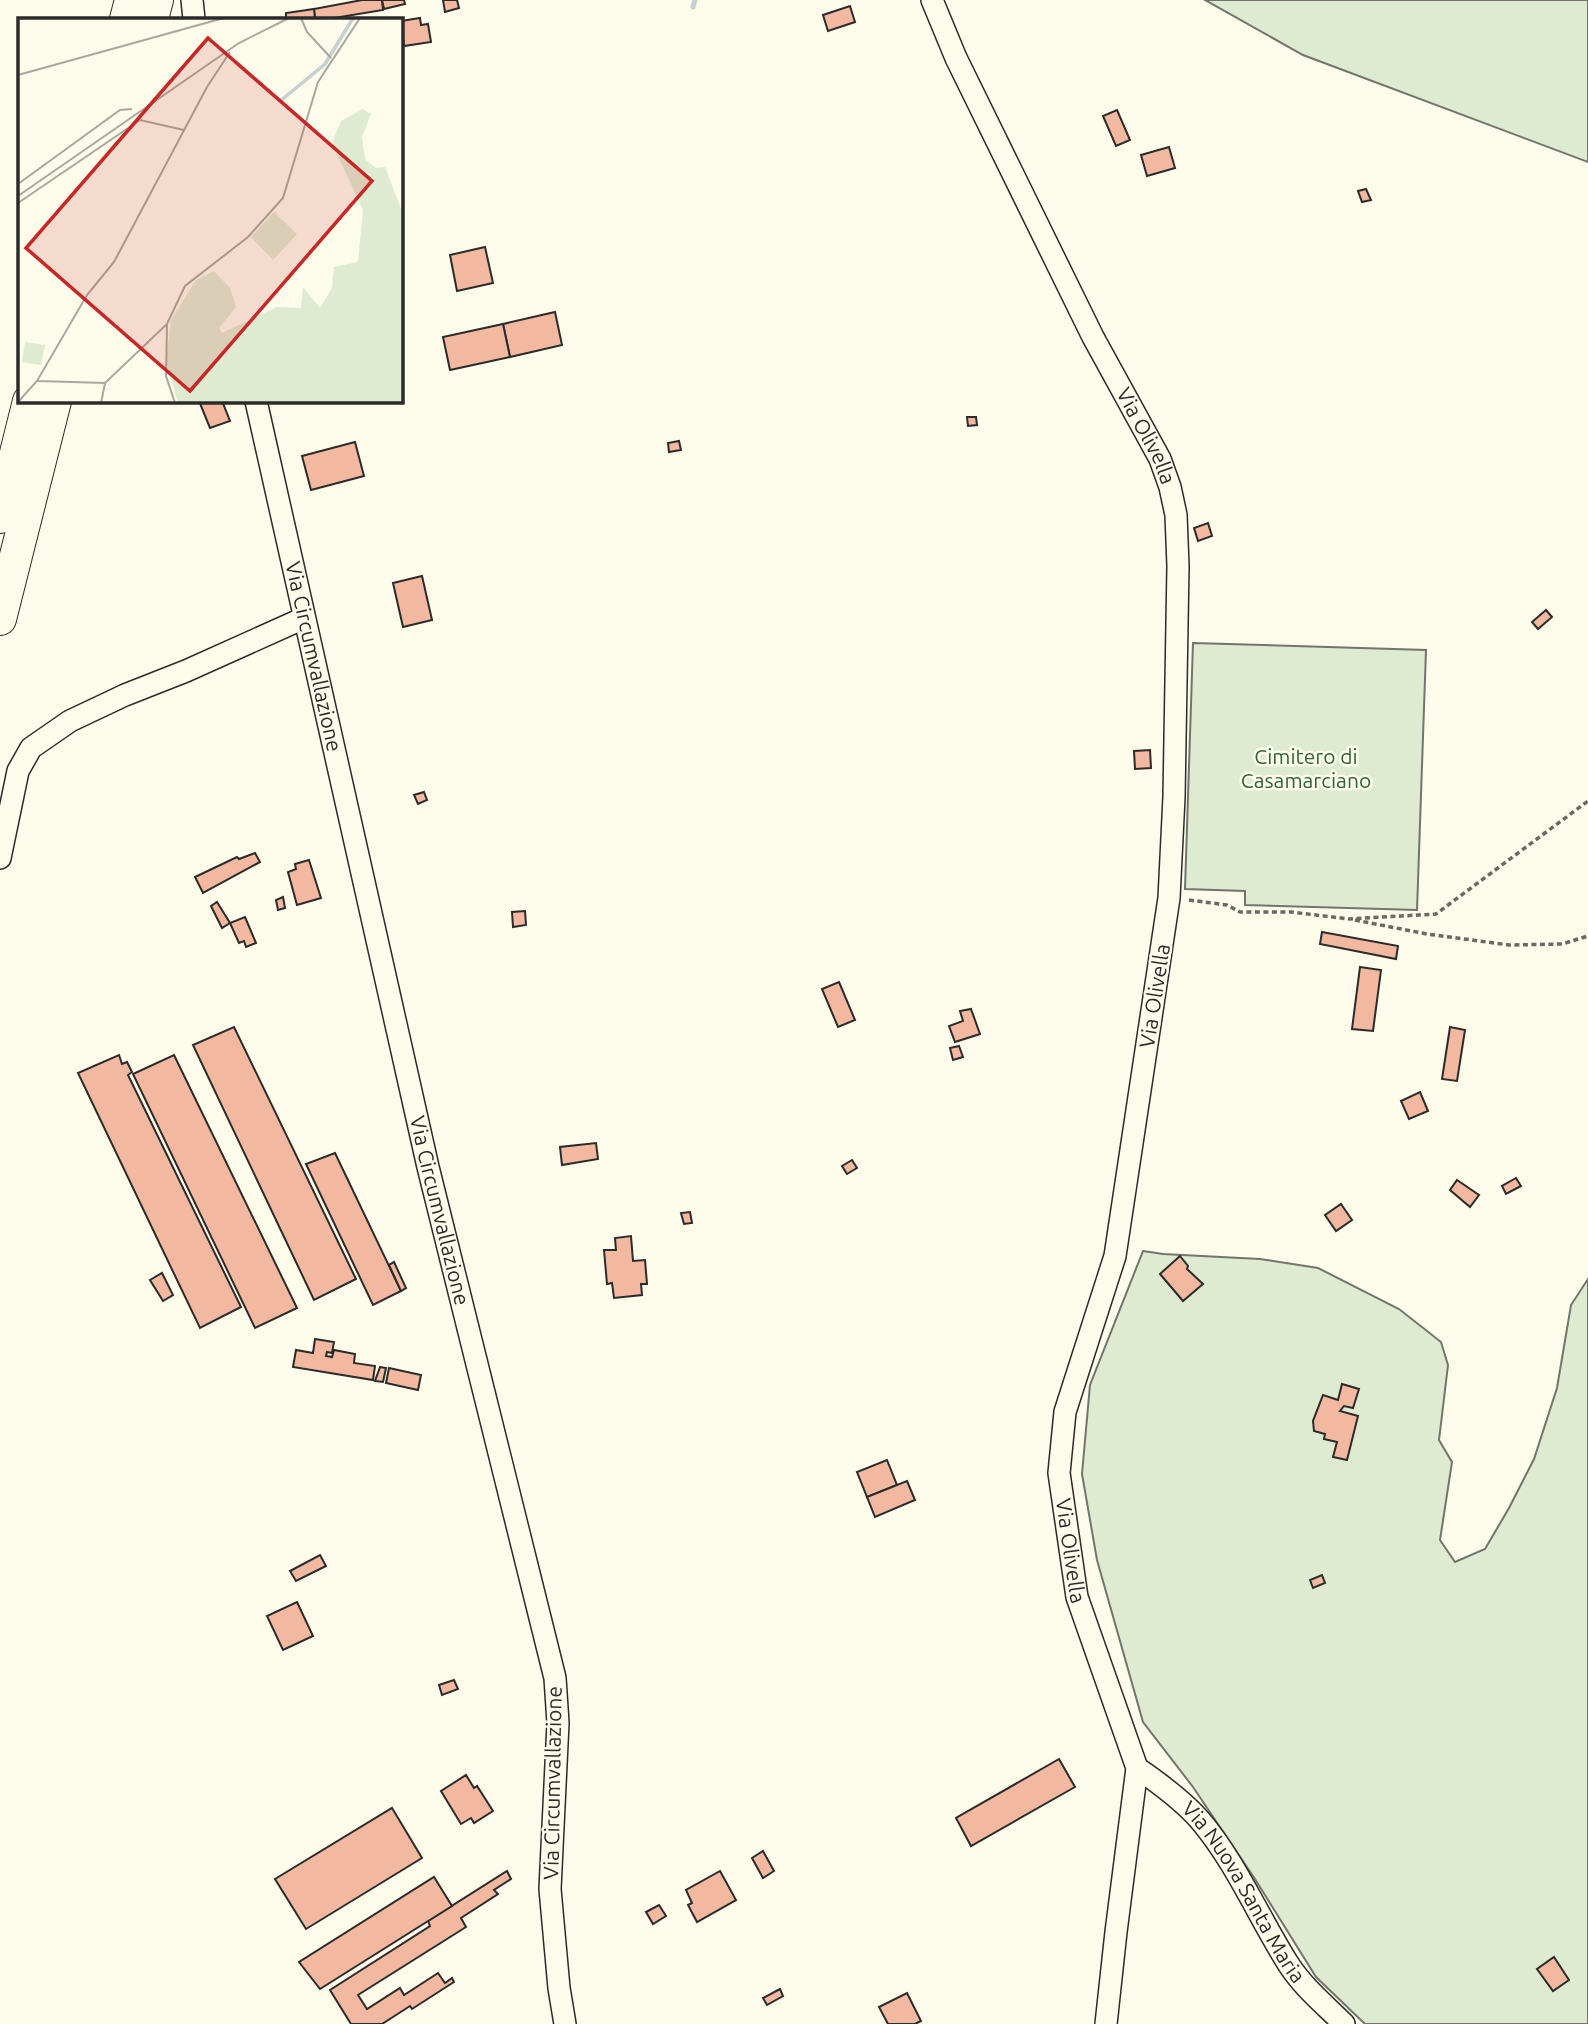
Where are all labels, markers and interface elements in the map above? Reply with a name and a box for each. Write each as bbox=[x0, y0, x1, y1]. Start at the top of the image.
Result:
inset map bbox=[18, 18, 402, 402]
street label: Via Olivella bbox=[1112, 383, 1181, 487]
street label: Via Circumvallazione bbox=[281, 559, 347, 754]
park label: Cimitero di Casamarciano bbox=[1241, 744, 1371, 792]
street label: Via Olivella bbox=[1134, 942, 1174, 1050]
street label: Via Circumvallazione bbox=[406, 1113, 475, 1307]
street label: Via Olivella bbox=[1052, 1497, 1091, 1606]
street label: Via Circumvallazione bbox=[538, 1686, 566, 1880]
street label: Via Nuova Santa Maria bbox=[1178, 1796, 1311, 1987]

